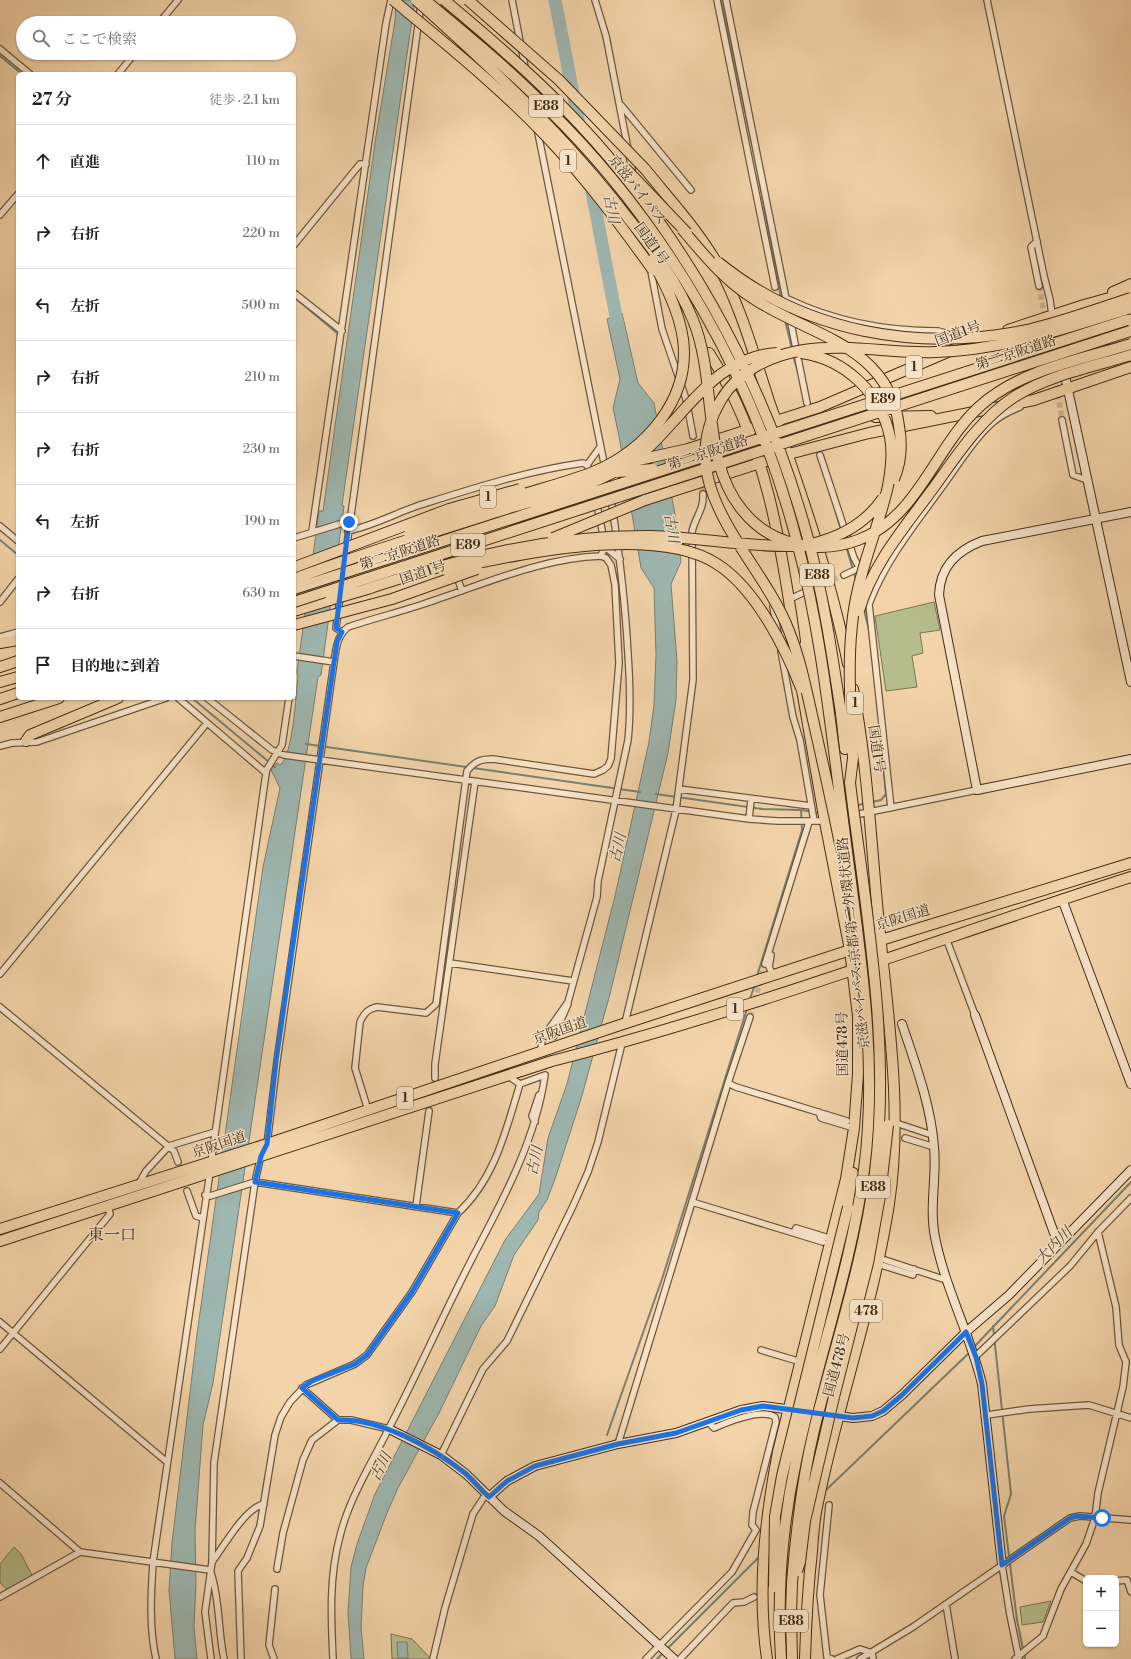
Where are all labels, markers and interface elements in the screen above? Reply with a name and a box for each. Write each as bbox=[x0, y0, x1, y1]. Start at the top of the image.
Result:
search box bbox=[16, 16, 296, 60]
icon: search bbox=[30, 27, 52, 49]
text: ここで検索 bbox=[62, 30, 137, 49]
text: 27 分 bbox=[32, 89, 72, 111]
text: 徒歩 · 2.1 km bbox=[209, 92, 280, 108]
road number: E88 bbox=[529, 95, 563, 117]
icon: ahead bbox=[32, 150, 54, 172]
road number: 1 bbox=[560, 150, 576, 172]
street label: 京滋バイパス bbox=[604, 151, 670, 229]
text: 直進 bbox=[70, 153, 100, 172]
text: 110 m bbox=[246, 153, 280, 169]
water label: 古川 bbox=[599, 192, 624, 227]
street label: 国道1号 bbox=[630, 219, 672, 269]
icon: right bbox=[32, 222, 54, 244]
text: 右折 bbox=[70, 225, 100, 244]
text: 220 m bbox=[242, 225, 280, 241]
icon: left bbox=[32, 294, 54, 316]
text: 左折 bbox=[70, 297, 100, 316]
text: 500 m bbox=[242, 297, 280, 313]
street label: 国道1号 bbox=[932, 317, 984, 351]
street label: 第二京阪道路 bbox=[973, 331, 1059, 375]
road number: 1 bbox=[906, 356, 922, 378]
icon: right bbox=[32, 366, 54, 388]
text: 右折 bbox=[70, 369, 100, 388]
text: 210 m bbox=[245, 369, 280, 385]
road number: E89 bbox=[866, 388, 900, 410]
street label: 第二京阪道路 bbox=[665, 431, 751, 475]
icon: right bbox=[32, 438, 54, 460]
text: 右折 bbox=[70, 441, 100, 460]
text: 230 m bbox=[243, 441, 280, 457]
road number: 1 bbox=[480, 486, 496, 508]
icon: left bbox=[32, 510, 54, 532]
water label: 古川 bbox=[659, 512, 683, 546]
text: 左折 bbox=[70, 513, 100, 532]
text: 190 m bbox=[244, 513, 280, 529]
route end bbox=[340, 513, 358, 531]
street label: 第二京阪道路 bbox=[357, 531, 443, 575]
road number: E89 bbox=[451, 534, 485, 556]
street label: 国道1号 bbox=[397, 557, 449, 589]
road number: E88 bbox=[800, 564, 834, 586]
icon: right bbox=[32, 582, 54, 604]
text: 右折 bbox=[70, 585, 100, 604]
text: 630 m bbox=[242, 585, 280, 601]
icon: arrive bbox=[32, 654, 54, 676]
text: 目的地に到着 bbox=[70, 657, 160, 676]
road number: 1 bbox=[847, 692, 863, 714]
street label: 国道1号 bbox=[864, 724, 888, 774]
water label: 古川 bbox=[605, 829, 631, 865]
street label: 京滋バイパス;京都第二外環状道路 bbox=[834, 836, 874, 1050]
street label: 京阪国道 bbox=[874, 901, 932, 935]
road number: 1 bbox=[727, 998, 743, 1020]
street label: 国道478号 bbox=[833, 1011, 853, 1077]
street label: 京阪国道 bbox=[531, 1013, 589, 1049]
road number: 1 bbox=[397, 1087, 413, 1109]
street label: 京阪国道 bbox=[190, 1128, 248, 1162]
water label: 古川 bbox=[523, 1142, 548, 1178]
road number: E88 bbox=[856, 1176, 890, 1198]
water label: 大内川 bbox=[1032, 1222, 1078, 1269]
district label: 東一口 bbox=[88, 1225, 136, 1245]
road number: 478 bbox=[850, 1300, 882, 1322]
street label: 国道478号 bbox=[820, 1331, 854, 1399]
water label: 古川 bbox=[366, 1448, 397, 1485]
route start bbox=[1093, 1509, 1111, 1527]
map controls bbox=[1083, 1575, 1119, 1647]
button: + bbox=[1083, 1575, 1119, 1611]
road number: E88 bbox=[774, 1610, 808, 1632]
button: − bbox=[1083, 1611, 1119, 1647]

